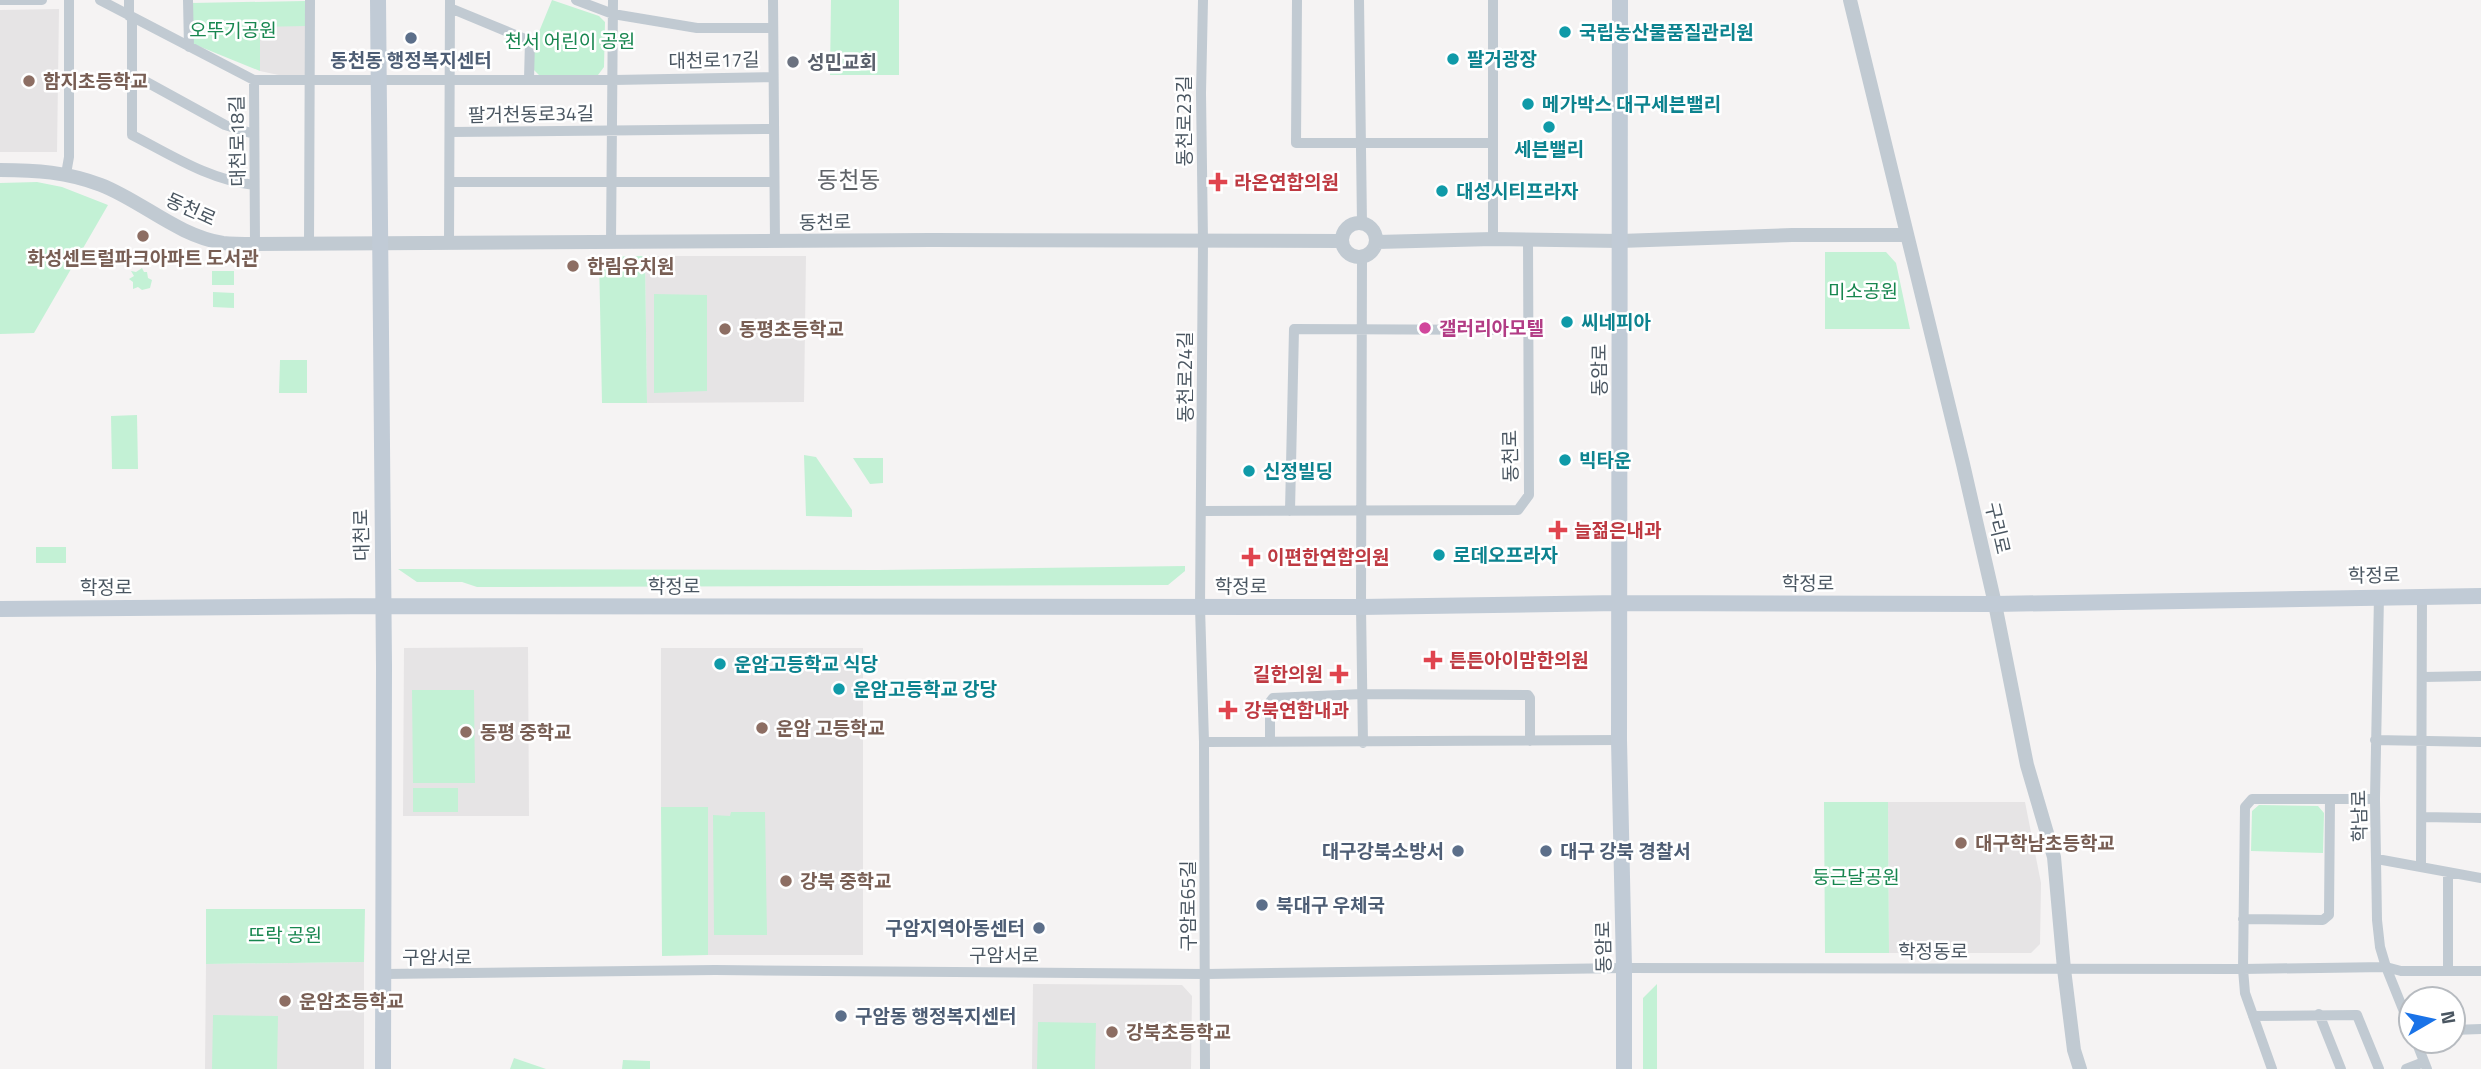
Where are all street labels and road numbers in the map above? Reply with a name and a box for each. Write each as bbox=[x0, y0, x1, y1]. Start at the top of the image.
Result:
street label: 대천로17길 bbox=[668, 44, 760, 75]
street label: 동천로23길 bbox=[1169, 75, 1198, 167]
street label: 대천로18길 bbox=[221, 95, 252, 187]
street label: 팔거천동로34길 bbox=[468, 98, 594, 129]
street label: 동천로 bbox=[161, 185, 221, 232]
street label: 동천로 bbox=[799, 207, 851, 236]
street label: 동천로24길 bbox=[1170, 331, 1199, 423]
street label: 동암로 bbox=[1584, 344, 1613, 396]
street label: 동천로 bbox=[1495, 430, 1524, 482]
street label: 구리로 bbox=[1978, 499, 2019, 557]
street label: 대천로 bbox=[346, 509, 375, 561]
street label: 학정로 bbox=[2348, 560, 2400, 589]
street label: 학정로 bbox=[1782, 568, 1834, 597]
street label: 학정로 bbox=[648, 571, 700, 600]
street label: 학정로 bbox=[1215, 571, 1267, 600]
street label: 학정로 bbox=[80, 572, 132, 601]
street label: 학남로 bbox=[2344, 790, 2373, 842]
street label: 구암로65길 bbox=[1173, 860, 1202, 952]
street label: 동암로 bbox=[1588, 921, 1617, 973]
street label: 학정동로 bbox=[1898, 936, 1968, 965]
street label: 구암서로 bbox=[969, 940, 1039, 969]
street label: 구암서로 bbox=[402, 942, 472, 971]

